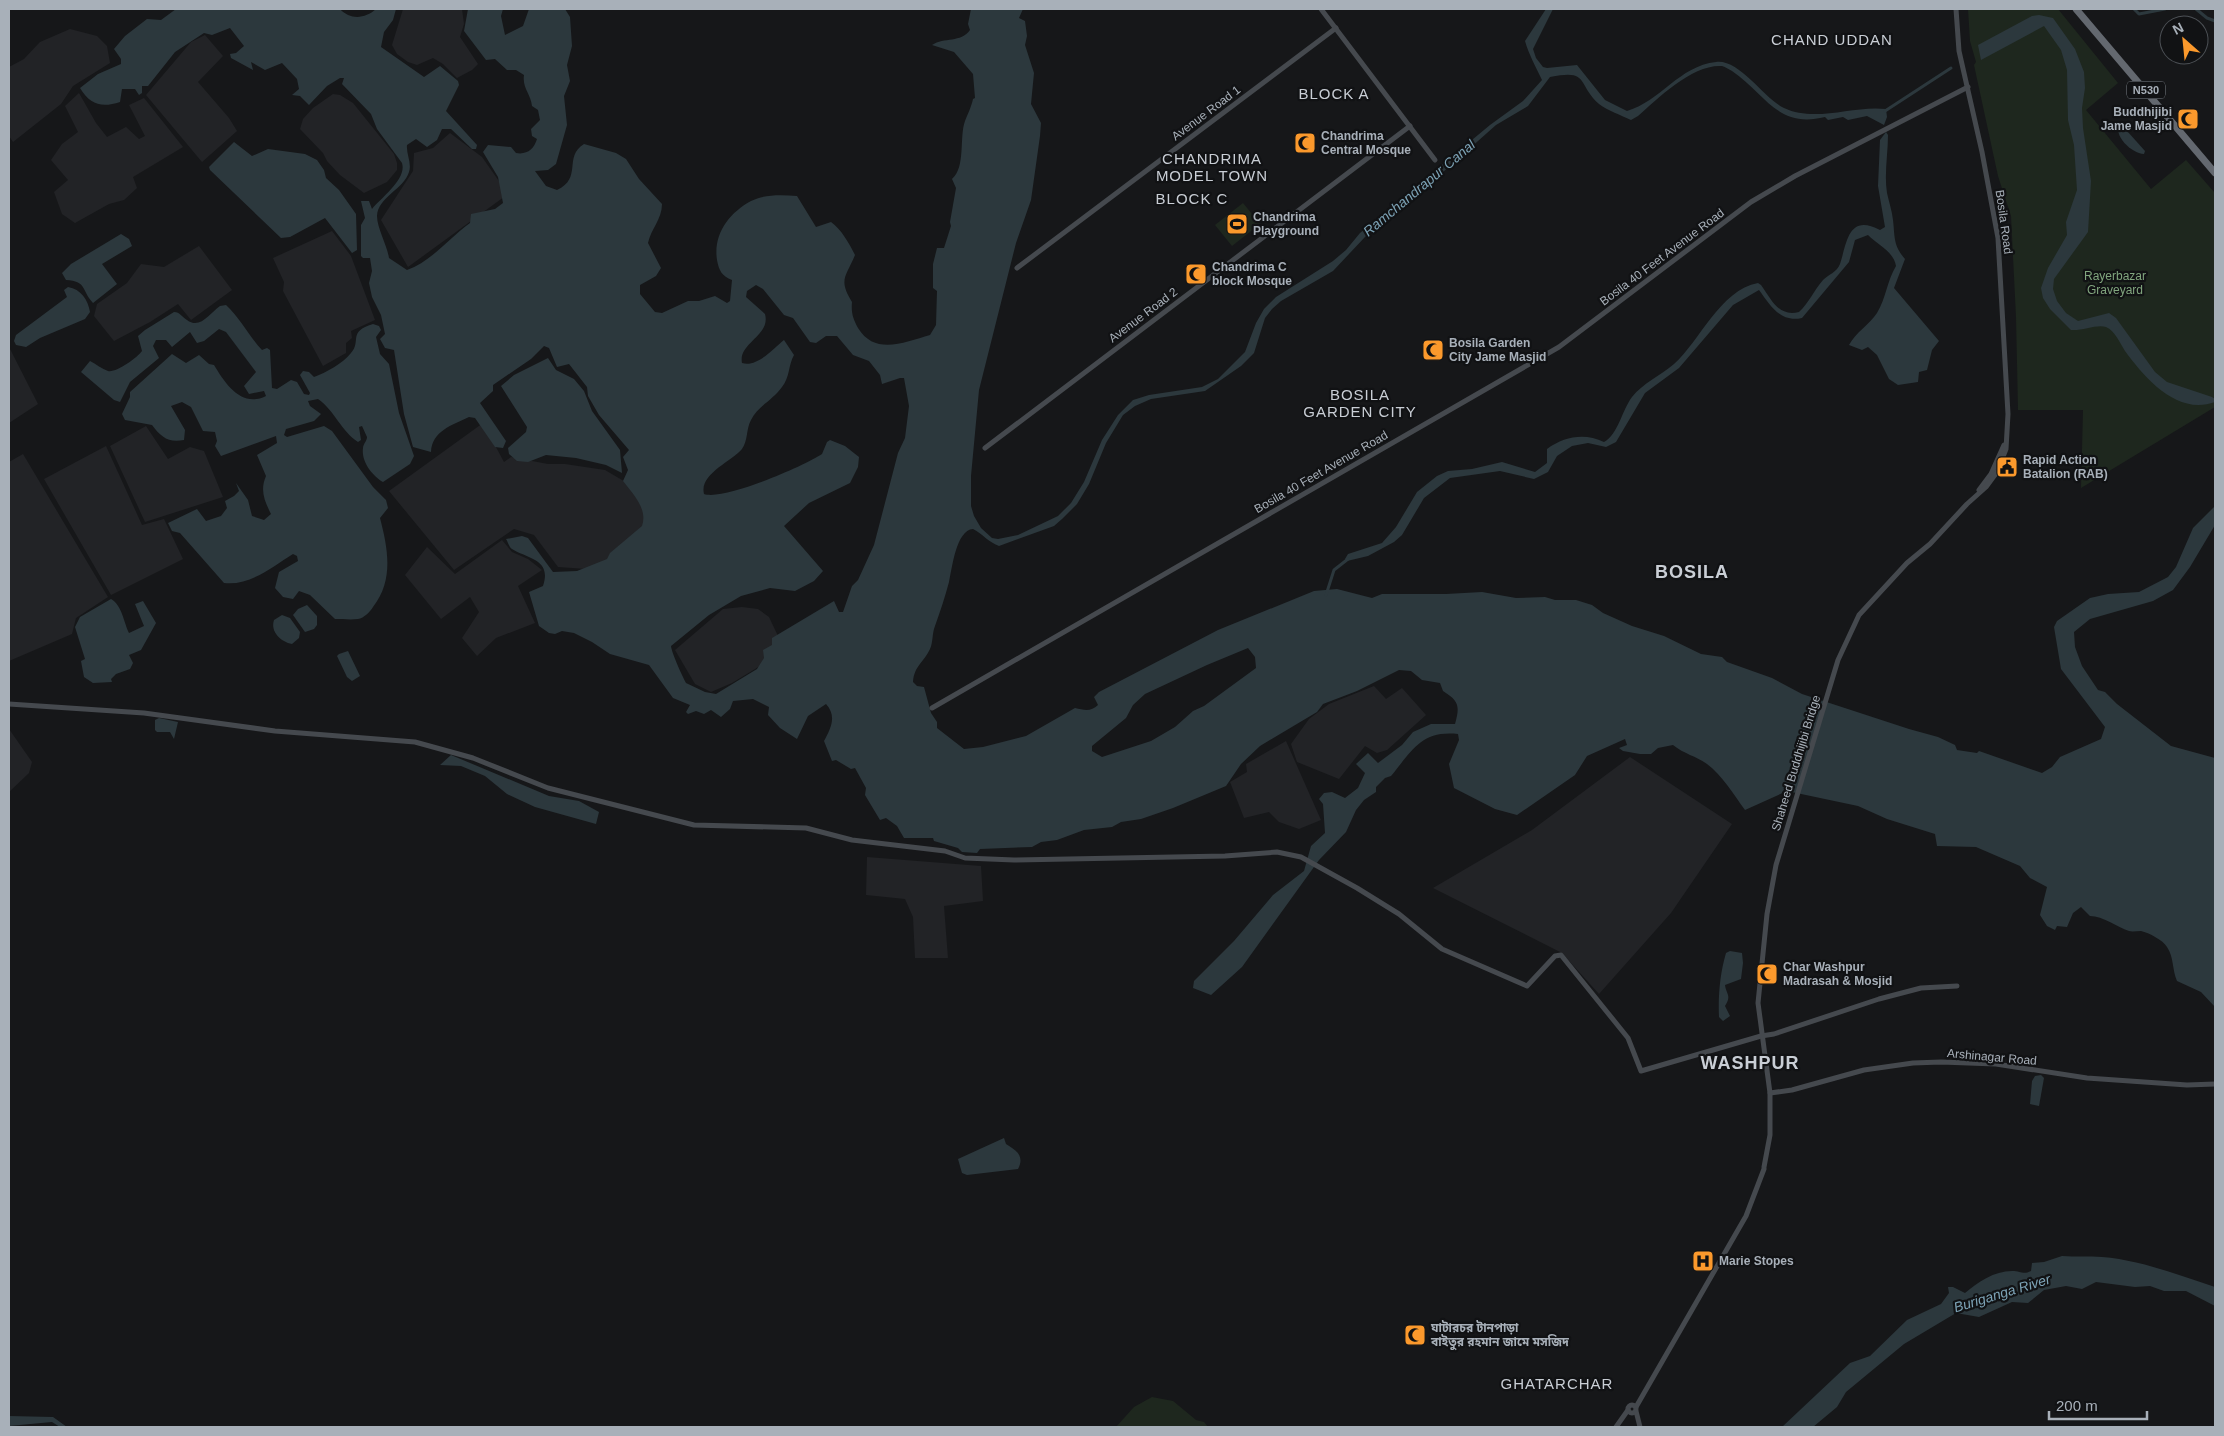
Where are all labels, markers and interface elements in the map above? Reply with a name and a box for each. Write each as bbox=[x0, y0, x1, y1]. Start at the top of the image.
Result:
north arrow bbox=[2159, 15, 2209, 65]
text: N bbox=[2170, 19, 2186, 38]
district label: CHAND UDDAN bbox=[1771, 31, 1893, 48]
street label: Avenue Road 1 bbox=[1169, 82, 1243, 143]
road number: N530 bbox=[2127, 82, 2165, 98]
district label: BLOCK A bbox=[1298, 85, 1370, 102]
place label: Buddhijibi Jame Masjid bbox=[2101, 105, 2172, 133]
mosque icon: Buddhijibi Jame Masjid bbox=[2176, 107, 2200, 131]
place label: Chandrima Central Mosque bbox=[1321, 129, 1411, 157]
mosque icon: Chandrima Central Mosque bbox=[1293, 131, 1317, 155]
water label: Ramchandrapur Canal bbox=[1360, 136, 1479, 239]
district label: CHANDRIMA MODEL TOWN bbox=[1156, 150, 1268, 184]
street label: Bosila Road bbox=[1993, 189, 2015, 255]
district label: BLOCK C bbox=[1156, 190, 1228, 207]
street label: Bosila 40 Feet Avenue Road bbox=[1597, 206, 1727, 308]
place label: Chandrima Playground bbox=[1253, 210, 1319, 238]
sports icon: Chandrima Playground bbox=[1225, 212, 1249, 236]
place label: Chandrima C block Mosque bbox=[1212, 260, 1292, 288]
mosque icon: Chandrima C block Mosque bbox=[1184, 262, 1208, 286]
park label: Rayerbazar Graveyard bbox=[2084, 269, 2146, 297]
street label: Avenue Road 2 bbox=[1106, 284, 1180, 345]
place label: Bosila Garden City Jame Masjid bbox=[1449, 336, 1546, 364]
mosque icon: Bosila Garden City Jame Masjid bbox=[1421, 338, 1445, 362]
district label: BOSILA GARDEN CITY bbox=[1303, 386, 1417, 420]
street label: Bosila 40 Feet Avenue Road bbox=[1252, 428, 1390, 516]
place label: Rapid Action Batalion (RAB) bbox=[2023, 453, 2108, 481]
public building icon: Rapid Action Batalion (RAB) bbox=[1995, 455, 2019, 479]
district label: BOSILA bbox=[1655, 562, 1729, 582]
street label: Shaheed Buddhijibi Bridge bbox=[1769, 693, 1823, 833]
place label: Char Washpur Madrasah & Mosjid bbox=[1783, 960, 1892, 988]
mosque icon: Char Washpur Madrasah & Mosjid bbox=[1755, 962, 1779, 986]
street label: Arshinagar Road bbox=[1947, 1046, 2037, 1068]
district label: WASHPUR bbox=[1700, 1053, 1800, 1073]
hospital icon: Marie Stopes bbox=[1691, 1249, 1715, 1273]
place label: Marie Stopes bbox=[1719, 1254, 1794, 1268]
water label: Buriganga River bbox=[1952, 1270, 2054, 1315]
place label: ঘাটারচর টানপাড়া বাইতুর রহমান জামে মসজিদ bbox=[1430, 1320, 1569, 1351]
mosque icon: ঘাটারচর টানপাড়া বাইতুর রহমান জামে মসজিদ bbox=[1403, 1323, 1427, 1347]
district label: GHATARCHAR bbox=[1501, 1375, 1613, 1392]
scale bar bbox=[2049, 1388, 2146, 1420]
text: 200 m bbox=[2056, 1397, 2098, 1414]

